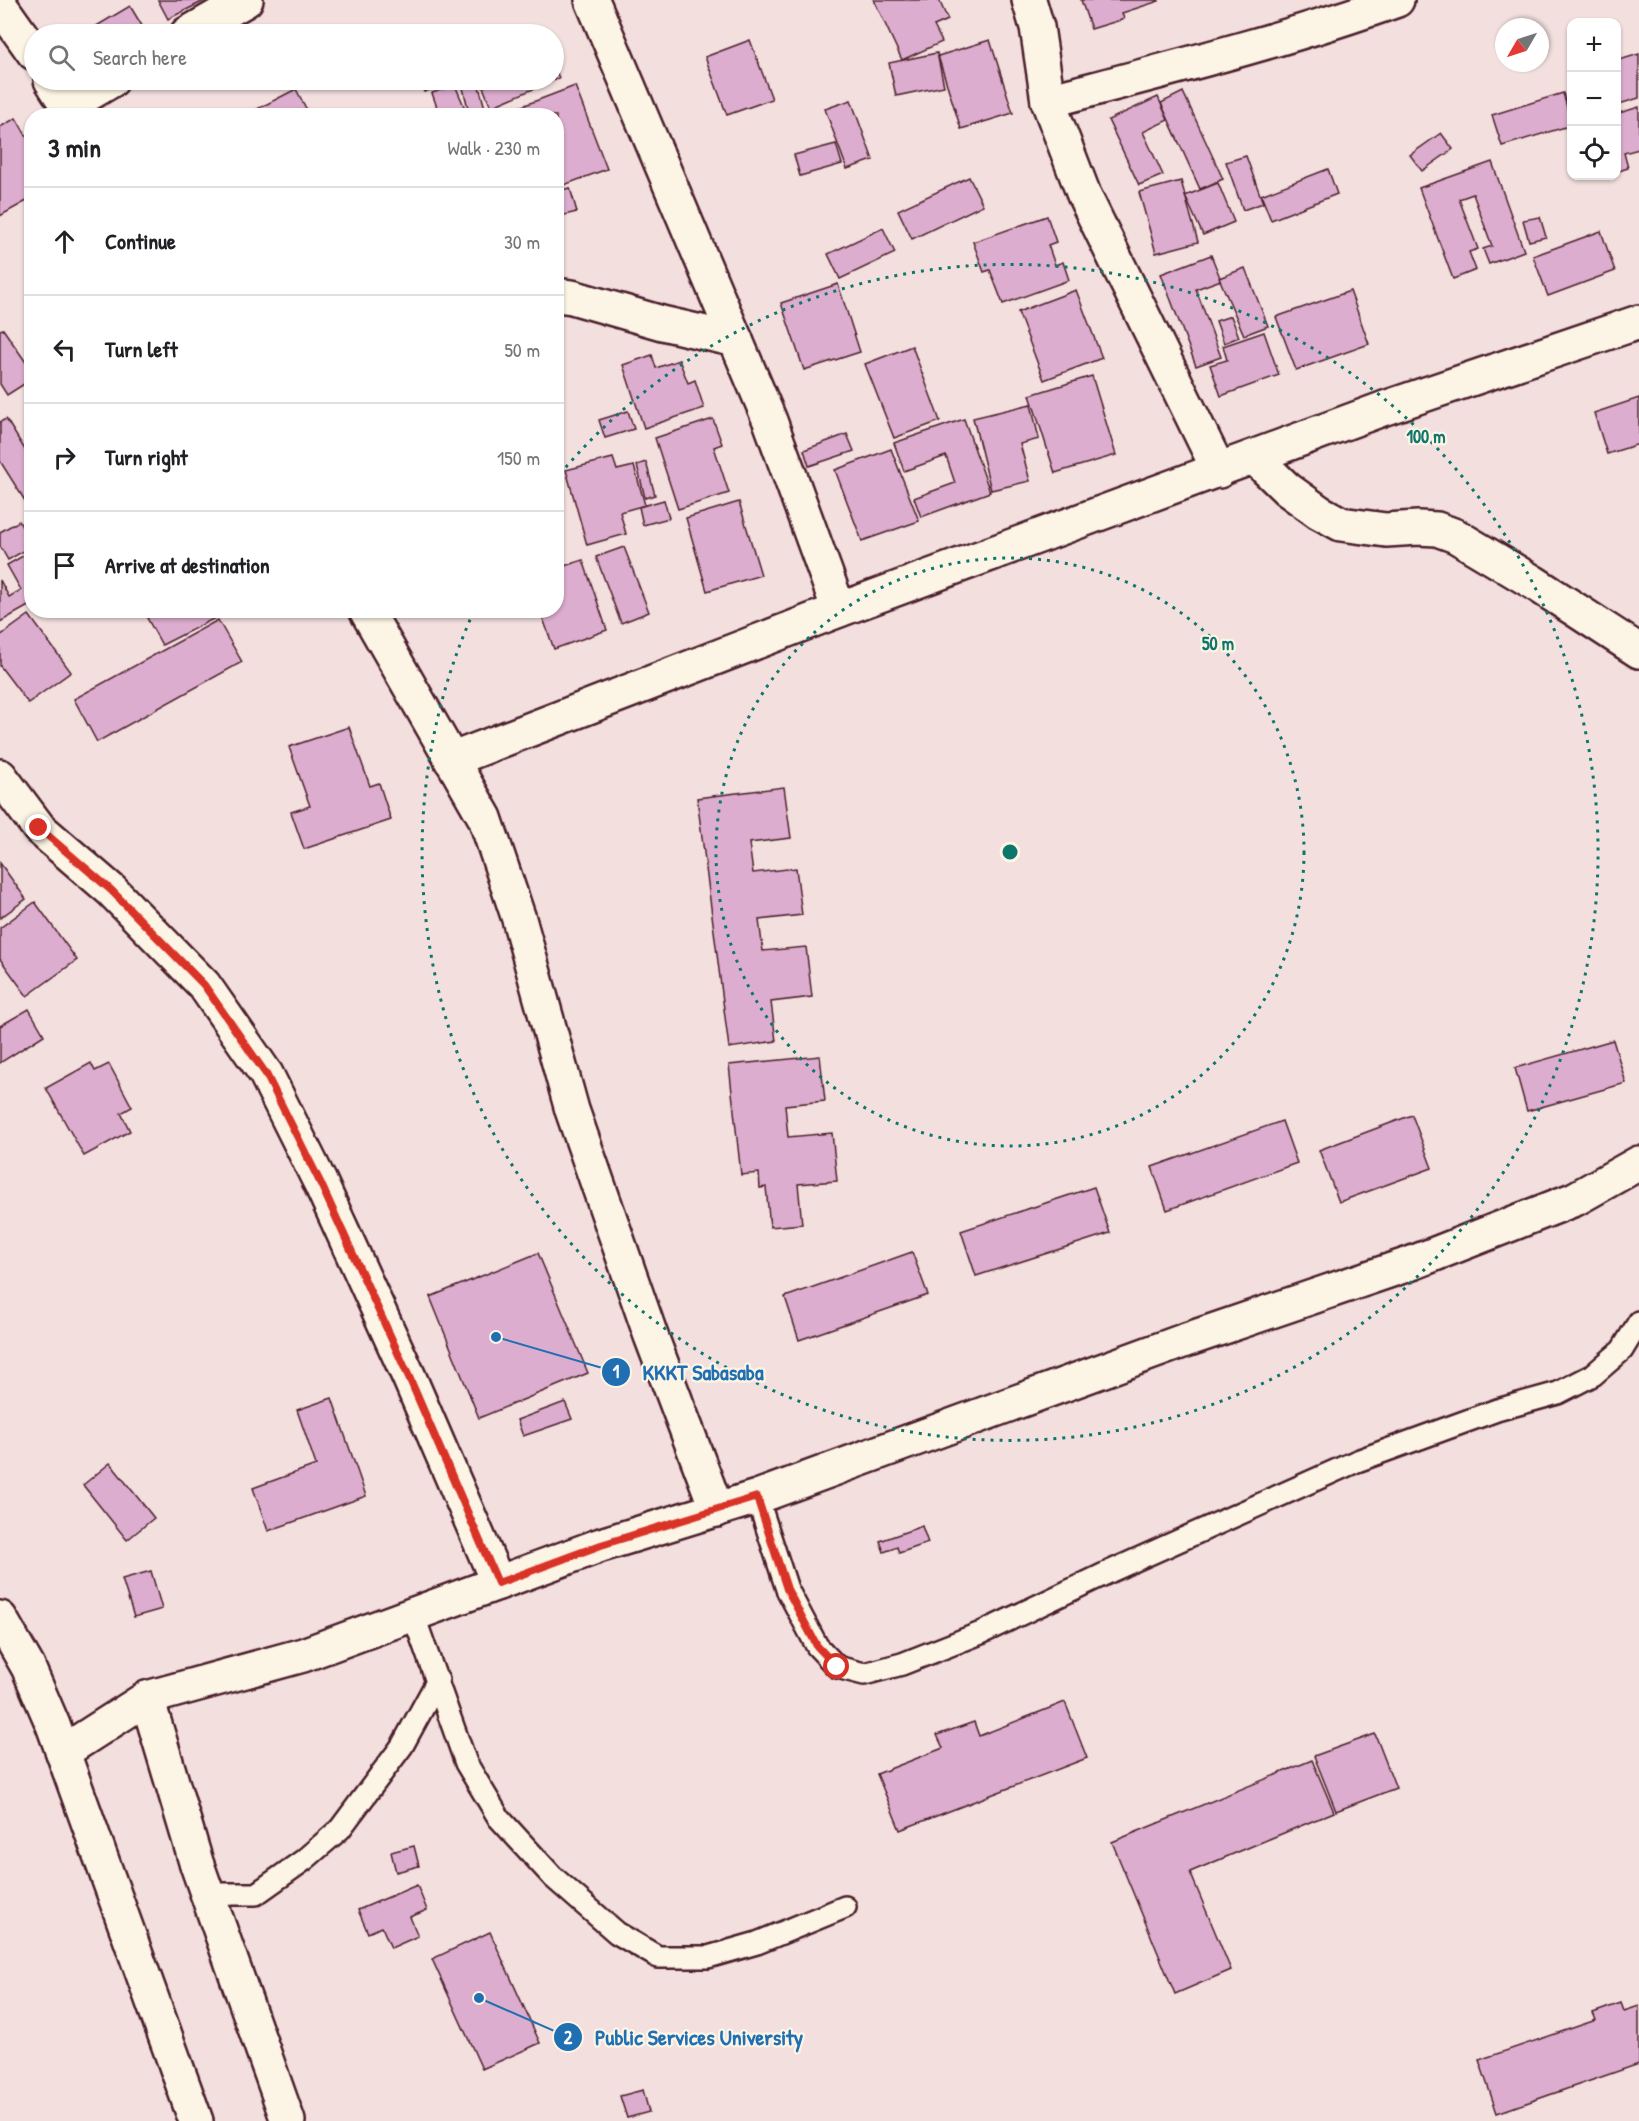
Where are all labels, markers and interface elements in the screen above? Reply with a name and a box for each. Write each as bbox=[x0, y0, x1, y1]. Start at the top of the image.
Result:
north arrow bbox=[1495, 18, 1549, 72]
map controls bbox=[1567, 18, 1621, 180]
button: + bbox=[1567, 18, 1621, 72]
search box bbox=[24, 24, 564, 90]
icon: search bbox=[45, 41, 78, 74]
text: Search here bbox=[93, 42, 187, 72]
button: − bbox=[1567, 72, 1621, 126]
button: locate bbox=[1567, 126, 1621, 180]
text: 3 min bbox=[48, 130, 101, 165]
text: Walk · 230 m bbox=[448, 134, 540, 161]
icon: ahead bbox=[48, 225, 81, 258]
text: Continue bbox=[105, 226, 176, 256]
text: 30 m bbox=[504, 228, 540, 255]
icon: left bbox=[48, 333, 81, 366]
text: Turn left bbox=[105, 334, 178, 364]
text: 50 m bbox=[504, 336, 540, 363]
text: 100 m bbox=[1406, 424, 1446, 449]
icon: right bbox=[48, 441, 81, 474]
text: Turn right bbox=[105, 442, 188, 472]
text: 150 m bbox=[497, 444, 540, 471]
icon: arrive bbox=[48, 549, 81, 582]
text: Arrive at destination bbox=[105, 550, 270, 580]
text: 50 m bbox=[1202, 631, 1234, 656]
route end bbox=[25, 814, 51, 840]
centre of rings bbox=[1000, 842, 1020, 862]
callout: KKKT Sabasaba bbox=[601, 1352, 776, 1392]
text: KKKT Sabasaba bbox=[642, 1357, 764, 1387]
text: 1 bbox=[613, 1359, 620, 1384]
route start bbox=[823, 1653, 849, 1679]
callout: Public Services University bbox=[553, 2017, 815, 2057]
text: Public Services University bbox=[595, 2022, 804, 2053]
text: 2 bbox=[564, 2025, 573, 2050]

